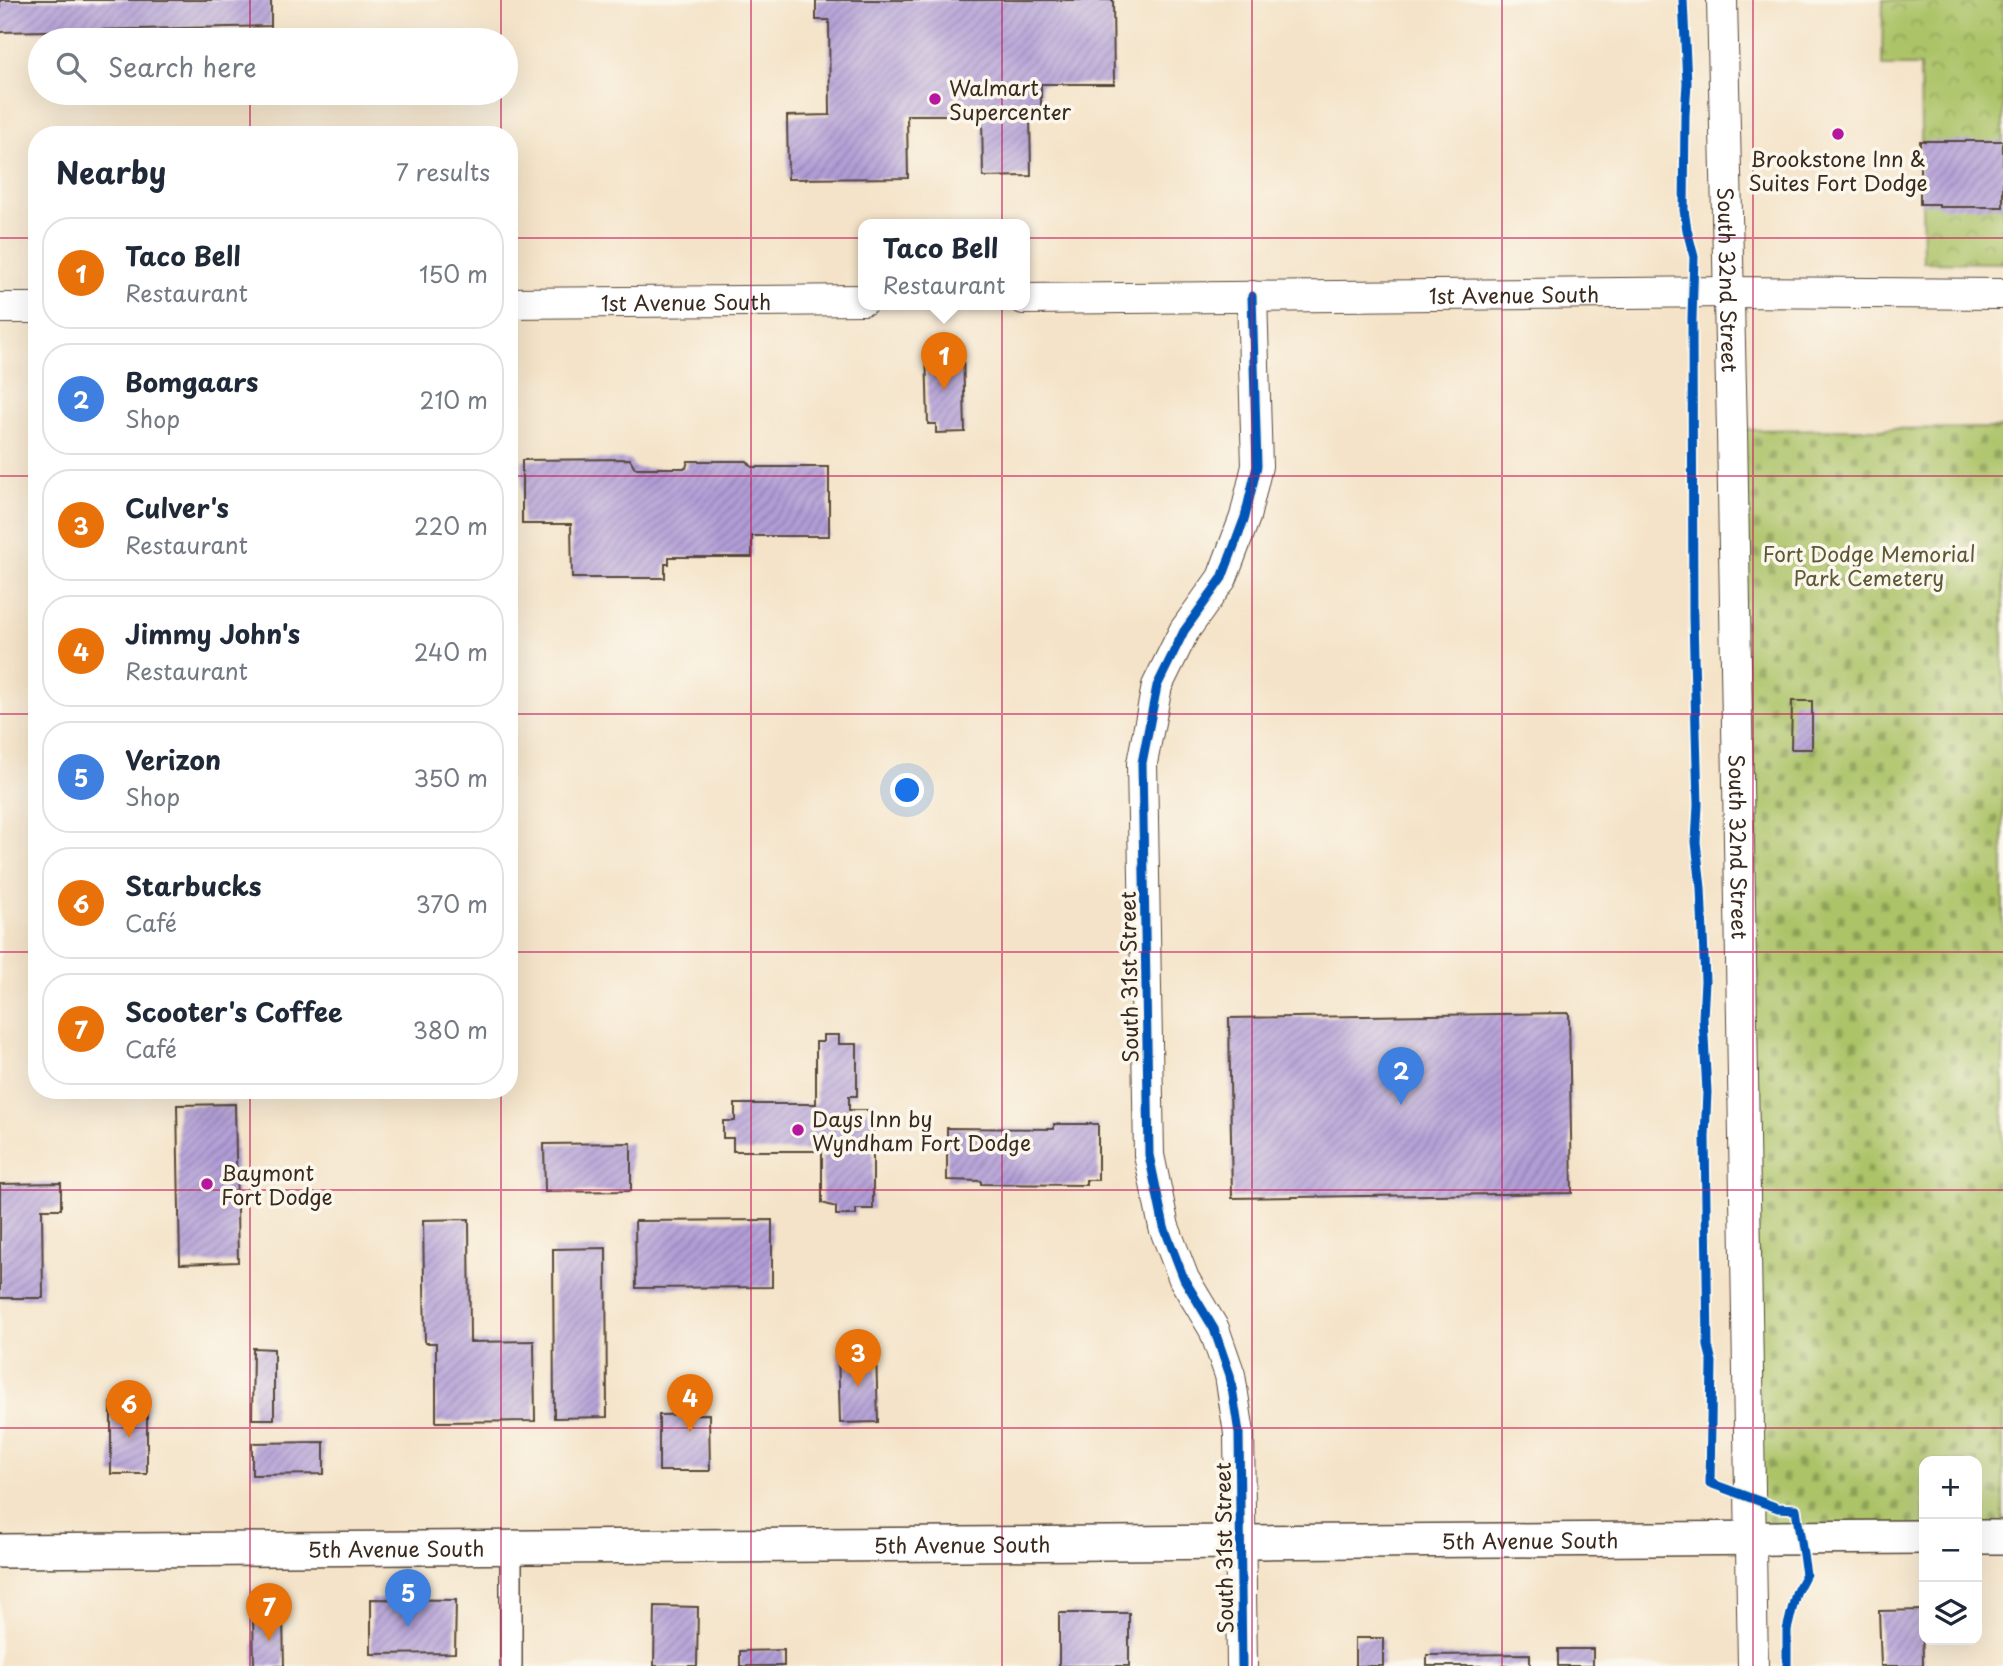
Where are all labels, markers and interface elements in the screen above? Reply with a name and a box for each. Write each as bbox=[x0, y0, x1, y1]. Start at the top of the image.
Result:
search box bbox=[28, 28, 518, 105]
text: Search here bbox=[108, 47, 257, 86]
icon: search bbox=[52, 48, 90, 86]
place label: Walmart Supercenter bbox=[949, 71, 1071, 127]
marker: Walmart Supercenter bbox=[927, 91, 943, 107]
marker: Brookstone Inn & Suites Fort Dodge bbox=[1830, 126, 1846, 142]
place label: Brookstone Inn & Suites Fort Dodge bbox=[1748, 142, 1928, 198]
text: Nearby bbox=[56, 149, 166, 194]
text: 7 results bbox=[396, 154, 490, 189]
street label: South 32nd Street bbox=[1710, 187, 1747, 373]
popup bbox=[858, 219, 1030, 310]
text: Taco Bell bbox=[883, 228, 998, 267]
text: Taco Bell bbox=[125, 236, 241, 275]
text: 1 bbox=[76, 256, 87, 291]
text: 150 m bbox=[419, 256, 488, 291]
text: Restaurant bbox=[883, 267, 1005, 302]
text: Restaurant bbox=[125, 275, 248, 310]
street label: 1st Avenue South bbox=[1429, 277, 1599, 311]
street label: 1st Avenue South bbox=[601, 285, 771, 318]
pin: 1 bbox=[921, 332, 967, 390]
text: Bomgaars bbox=[125, 362, 259, 401]
text: 2 bbox=[73, 382, 89, 417]
text: 210 m bbox=[420, 382, 488, 417]
text: Shop bbox=[125, 401, 180, 436]
text: Culver's bbox=[125, 488, 229, 527]
text: 3 bbox=[73, 508, 89, 543]
text: 220 m bbox=[414, 508, 488, 543]
text: Restaurant bbox=[125, 527, 248, 562]
park label: Fort Dodge Memorial Park Cemetery bbox=[1763, 537, 1975, 593]
text: Jimmy John's bbox=[125, 614, 300, 653]
text: 4 bbox=[73, 634, 89, 669]
text: 240 m bbox=[414, 634, 488, 669]
text: Restaurant bbox=[125, 653, 248, 688]
text: Verizon bbox=[125, 740, 221, 779]
street label: South 32nd Street bbox=[1722, 754, 1757, 940]
text: 5 bbox=[74, 760, 88, 795]
text: 350 m bbox=[413, 760, 488, 795]
your location bbox=[890, 773, 924, 807]
text: Shop bbox=[125, 779, 180, 814]
text: Starbucks bbox=[125, 866, 261, 905]
text: 6 bbox=[73, 886, 89, 921]
text: 370 m bbox=[415, 886, 488, 921]
street label: South 31st Street bbox=[1111, 891, 1145, 1063]
text: Café bbox=[125, 905, 177, 940]
text: Scooter's Coffee bbox=[125, 992, 343, 1031]
text: 7 bbox=[74, 1012, 88, 1047]
text: 380 m bbox=[413, 1012, 488, 1047]
text: Café bbox=[125, 1031, 177, 1066]
pin: 2 bbox=[1378, 1047, 1424, 1105]
place label: Days Inn by Wyndham Fort Dodge bbox=[812, 1102, 1031, 1158]
marker: Days Inn by Wyndham Fort Dodge bbox=[790, 1122, 806, 1138]
place label: Baymont Fort Dodge bbox=[221, 1156, 333, 1212]
marker: Baymont Fort Dodge bbox=[199, 1176, 215, 1192]
pin: 3 bbox=[835, 1329, 881, 1387]
pin: 4 bbox=[667, 1374, 713, 1432]
pin: 6 bbox=[106, 1380, 152, 1438]
map controls bbox=[1919, 1456, 1982, 1645]
button: + bbox=[1919, 1456, 1982, 1519]
street label: South 31st Street bbox=[1206, 1462, 1240, 1634]
button: − bbox=[1919, 1519, 1982, 1582]
street label: 5th Avenue South bbox=[1441, 1523, 1618, 1557]
street label: 5th Avenue South bbox=[873, 1527, 1051, 1561]
street label: 5th Avenue South bbox=[307, 1531, 485, 1565]
pin: 5 bbox=[385, 1569, 431, 1627]
button: layers bbox=[1919, 1582, 1982, 1645]
pin: 7 bbox=[246, 1583, 292, 1641]

